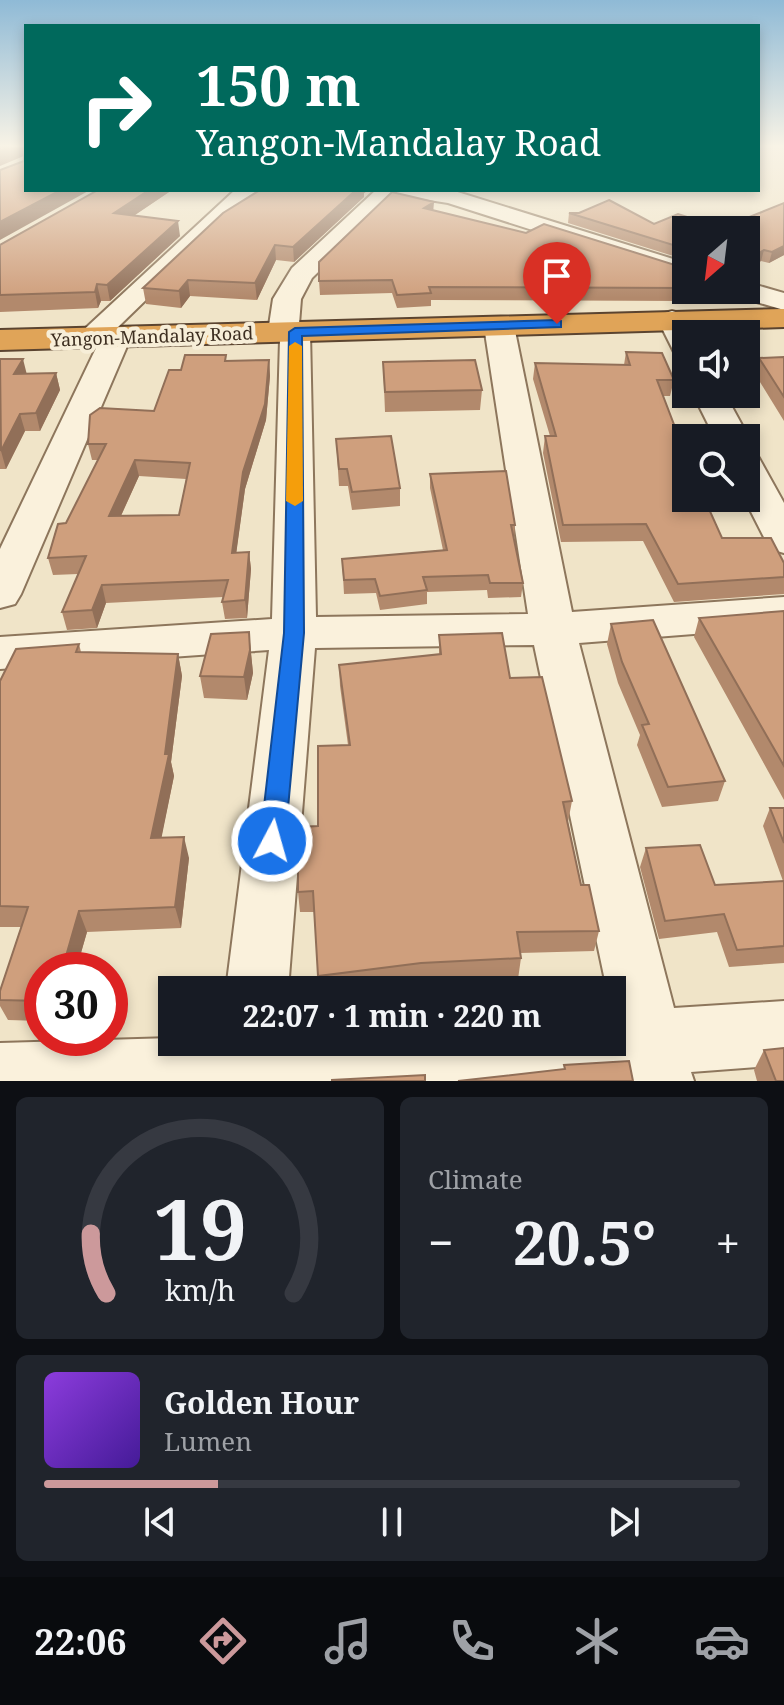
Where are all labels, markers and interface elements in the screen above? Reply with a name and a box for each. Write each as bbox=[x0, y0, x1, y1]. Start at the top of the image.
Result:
text: 150 m bbox=[196, 46, 361, 122]
icon: right bbox=[64, 56, 168, 160]
text: Yangon-Mandalay Road bbox=[196, 118, 601, 167]
north arrow bbox=[672, 216, 760, 304]
map controls bbox=[672, 216, 760, 512]
pin bbox=[523, 242, 591, 324]
icon: arrive bbox=[535, 254, 579, 298]
street label: Yangon-Mandalay Road bbox=[49, 320, 254, 352]
button: sound bbox=[672, 320, 760, 408]
button: search bbox=[672, 424, 760, 512]
position arrow bbox=[230, 799, 314, 883]
speed limit sign: 30 bbox=[24, 952, 128, 1056]
text: 22:07 · 1 min · 220 m bbox=[243, 995, 541, 1036]
text: Climate bbox=[428, 1161, 523, 1197]
text: 19 bbox=[153, 1171, 247, 1284]
text: 20.5° bbox=[513, 1201, 656, 1283]
text: − bbox=[428, 1212, 453, 1272]
text: + bbox=[715, 1212, 740, 1272]
text: km/h bbox=[165, 1270, 235, 1309]
text: Golden Hour bbox=[164, 1382, 359, 1423]
text: Lumen bbox=[164, 1423, 252, 1459]
icon: previous bbox=[138, 1500, 182, 1544]
icon: pause bbox=[370, 1500, 414, 1544]
icon: next bbox=[602, 1500, 646, 1544]
icon: directions bbox=[195, 1613, 251, 1669]
icon: music bbox=[320, 1613, 376, 1669]
icon: phone bbox=[444, 1613, 500, 1669]
icon: climate bbox=[569, 1613, 625, 1669]
icon: car bbox=[694, 1613, 750, 1669]
text: 22:06 bbox=[34, 1617, 127, 1666]

